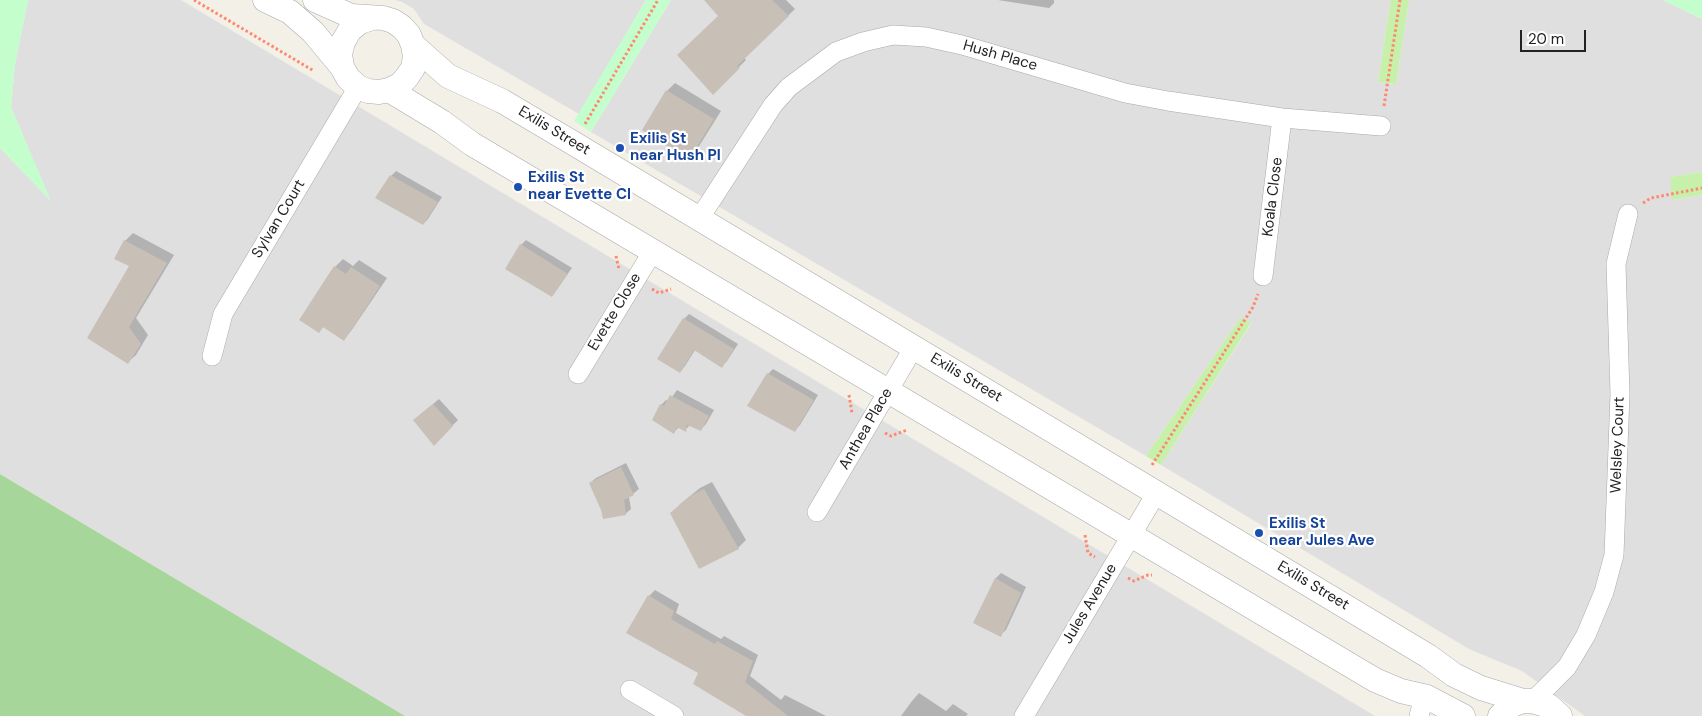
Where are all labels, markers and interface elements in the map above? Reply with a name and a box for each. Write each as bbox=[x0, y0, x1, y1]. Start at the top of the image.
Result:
scale bar bbox=[1522, 20, 1588, 52]
text: 20 m bbox=[1528, 29, 1564, 49]
street label: Hush Place bbox=[961, 37, 1039, 75]
street label: Exilis Street bbox=[515, 103, 593, 159]
place label: Exilis St near Hush Pl bbox=[630, 130, 721, 165]
marker: Exilis St near Hush Pl bbox=[614, 142, 626, 154]
street label: Koala Close bbox=[1259, 156, 1287, 238]
place label: Exilis St near Evette Cl bbox=[528, 169, 631, 204]
street label: Sylvan Court bbox=[249, 176, 309, 262]
marker: Exilis St near Evette Cl bbox=[512, 181, 524, 193]
street label: Evette Close bbox=[585, 270, 645, 354]
street label: Exilis Street bbox=[927, 350, 1005, 406]
street label: Anthea Place bbox=[835, 385, 897, 473]
street label: Welsley Court bbox=[1607, 396, 1629, 494]
place label: Exilis St near Jules Ave bbox=[1269, 515, 1375, 550]
marker: Exilis St near Jules Ave bbox=[1253, 527, 1265, 539]
street label: Exilis Street bbox=[1274, 558, 1352, 614]
street label: Jules Avenue bbox=[1059, 561, 1121, 647]

